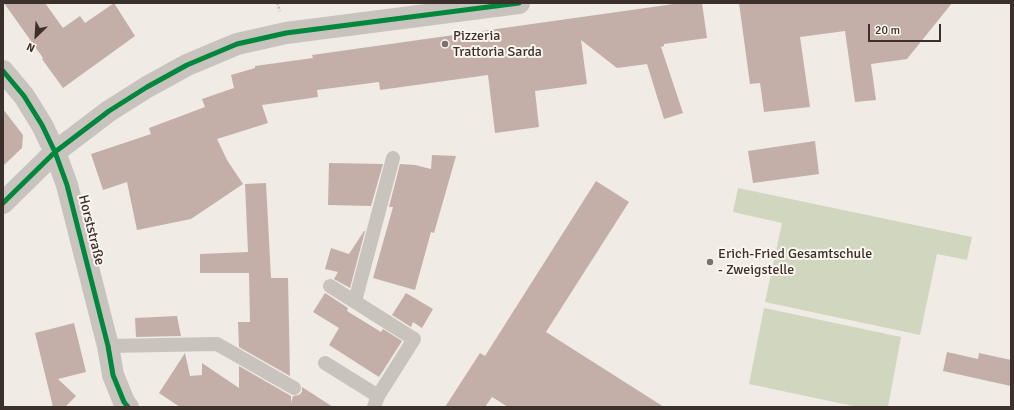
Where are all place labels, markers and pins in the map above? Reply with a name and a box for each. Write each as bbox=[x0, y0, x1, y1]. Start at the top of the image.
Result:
place label: Pizzeria Trattoria Sarda bbox=[453, 28, 542, 60]
marker: Pizzeria Trattoria Sarda bbox=[440, 39, 450, 49]
place label: Erich-Fried Gesamtschule - Zweigstelle bbox=[718, 246, 872, 278]
marker: Erich-Fried Gesamtschule - Zweigstelle bbox=[705, 257, 715, 267]

